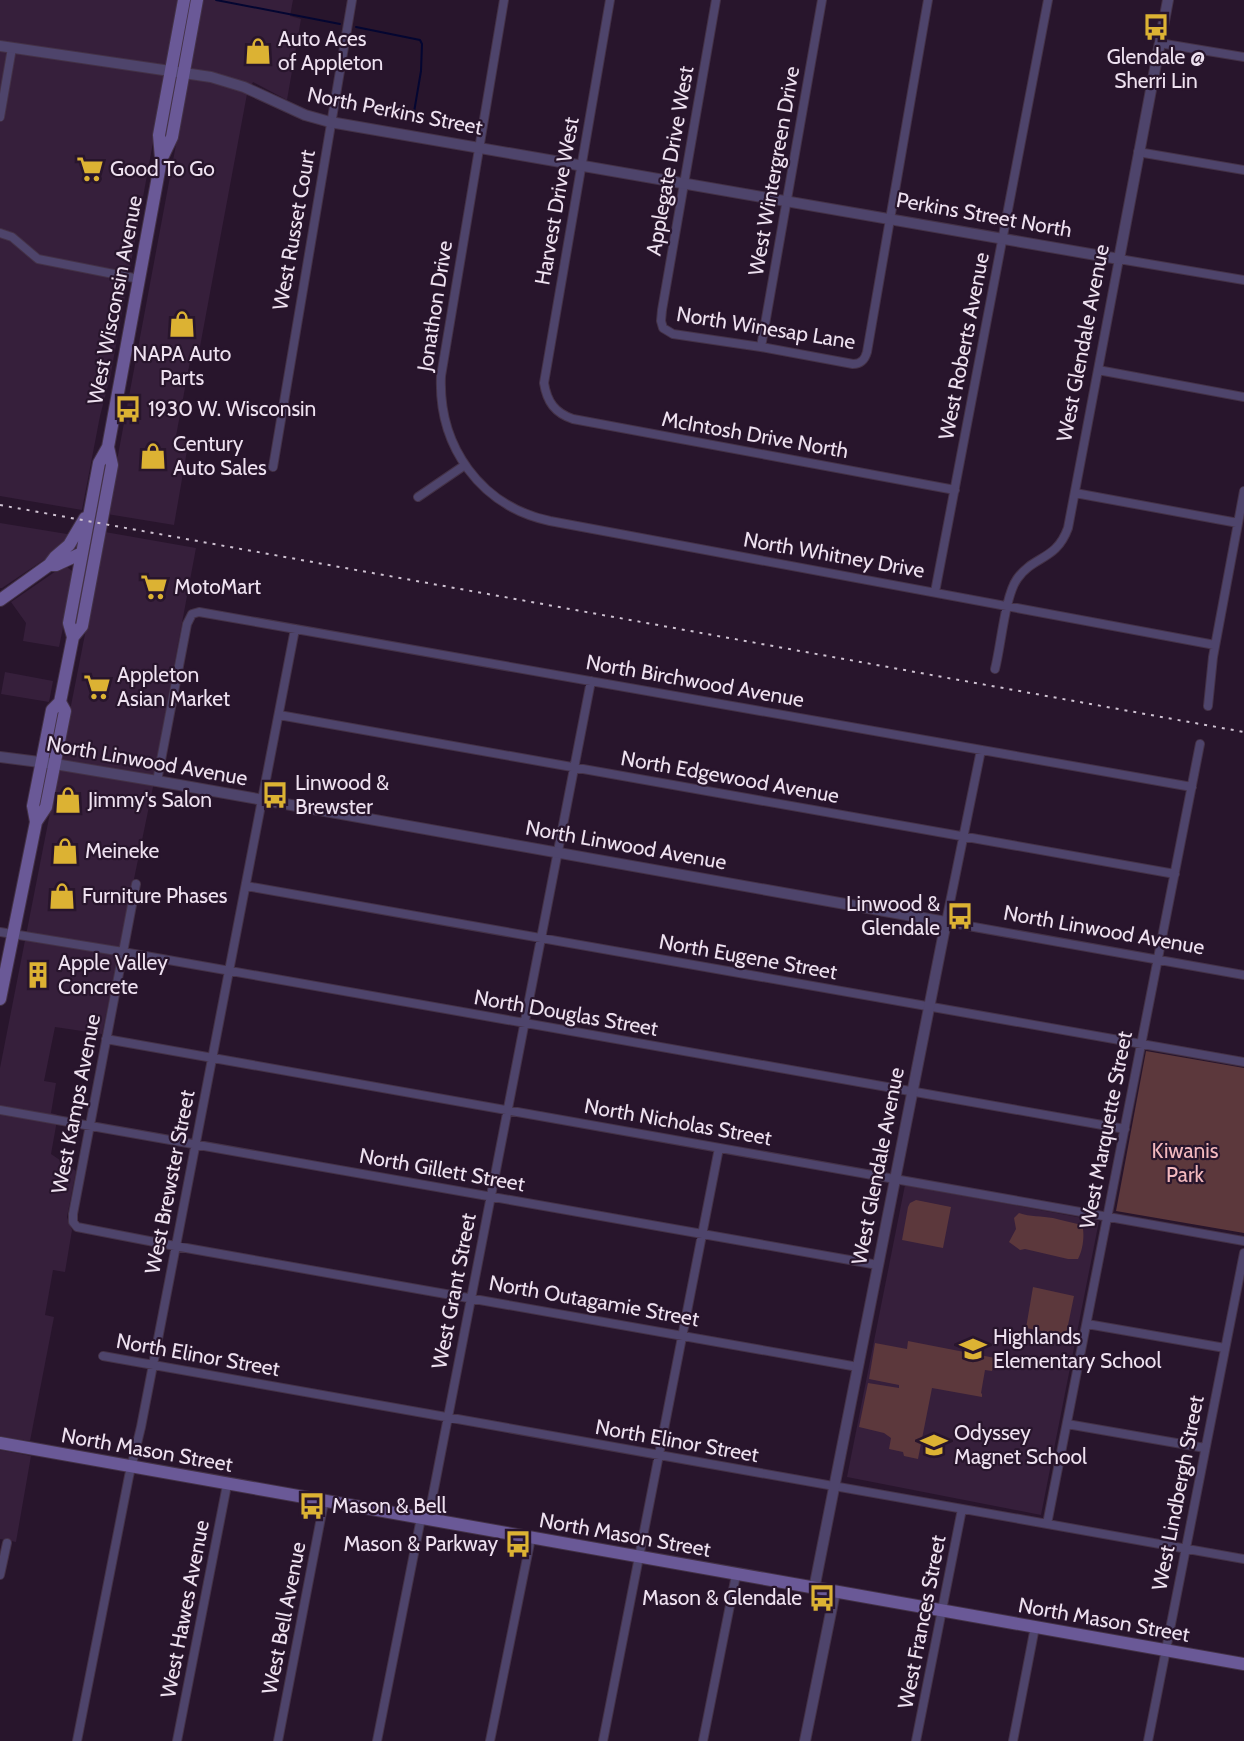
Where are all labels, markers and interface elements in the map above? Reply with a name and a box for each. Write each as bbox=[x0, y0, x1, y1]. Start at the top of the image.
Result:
bus stop icon: Glendale @ Sherri Lin bbox=[1141, 12, 1171, 42]
place label: Auto Aces of Appleton bbox=[278, 26, 383, 75]
shop icon: Auto Aces of Appleton bbox=[243, 36, 273, 66]
place label: Glendale @ Sherri Lin bbox=[1107, 44, 1205, 93]
street label: Applegate Drive West bbox=[641, 64, 699, 258]
street label: West Wintergreen Drive bbox=[743, 64, 804, 278]
street label: North Perkins Street bbox=[305, 81, 485, 140]
street label: Harvest Drive West bbox=[529, 115, 584, 287]
street label: West Russet Court bbox=[267, 148, 320, 312]
supermarket icon: Good To Go bbox=[75, 154, 105, 184]
place label: Good To Go bbox=[110, 156, 215, 181]
street label: Perkins Street North bbox=[894, 187, 1074, 242]
street label: West Wisconsin Avenue bbox=[82, 193, 147, 406]
street label: Jonathon Drive bbox=[412, 239, 457, 374]
street label: West Glendale Avenue bbox=[1051, 242, 1114, 444]
street label: West Roberts Avenue bbox=[933, 250, 994, 442]
street label: North Winesap Lane bbox=[675, 301, 858, 354]
shop icon: NAPA Auto Parts bbox=[167, 309, 197, 339]
place label: NAPA Auto Parts bbox=[133, 341, 231, 390]
bus stop icon: 1930 W. Wisconsin bbox=[113, 394, 143, 424]
place label: 1930 W. Wisconsin bbox=[148, 396, 316, 421]
street label: McIntosh Drive North bbox=[660, 406, 850, 463]
place label: Century Auto Sales bbox=[173, 431, 267, 480]
shop icon: Century Auto Sales bbox=[138, 441, 168, 471]
street label: North Whitney Drive bbox=[742, 526, 927, 583]
supermarket icon: MotoMart bbox=[139, 572, 169, 602]
place label: MotoMart bbox=[174, 574, 261, 599]
street label: North Birchwood Avenue bbox=[584, 649, 806, 712]
place label: Appleton Asian Market bbox=[117, 662, 230, 711]
supermarket icon: Appleton Asian Market bbox=[82, 672, 112, 702]
street label: North Linwood Avenue bbox=[45, 731, 250, 791]
street label: North Edgewood Avenue bbox=[619, 745, 841, 808]
place label: Linwood & Brewster bbox=[295, 770, 389, 819]
bus stop icon: Linwood & Brewster bbox=[260, 780, 290, 810]
shop icon: Jimmy's Salon bbox=[53, 785, 83, 815]
place label: Jimmy's Salon bbox=[87, 787, 212, 812]
street label: North Linwood Avenue bbox=[524, 815, 729, 875]
shop icon: Meineke bbox=[50, 836, 80, 866]
place label: Meineke bbox=[85, 838, 159, 863]
shop icon: Furniture Phases bbox=[47, 881, 77, 911]
place label: Furniture Phases bbox=[82, 883, 228, 908]
place label: Linwood & Glendale bbox=[846, 891, 940, 940]
street label: North Linwood Avenue bbox=[1002, 900, 1207, 960]
bus stop icon: Linwood & Glendale bbox=[945, 901, 975, 931]
street label: North Eugene Street bbox=[657, 929, 839, 984]
place label: Apple Valley Concrete bbox=[58, 950, 168, 999]
building icon: Apple Valley Concrete bbox=[23, 960, 53, 990]
street label: North Douglas Street bbox=[472, 984, 660, 1041]
street label: West Kamps Avenue bbox=[46, 1012, 105, 1196]
street label: West Marquette Street bbox=[1074, 1029, 1137, 1231]
street label: West Glendale Avenue bbox=[846, 1065, 909, 1267]
street label: West Brewster Street bbox=[139, 1088, 200, 1276]
street label: North Nicholas Street bbox=[582, 1093, 774, 1150]
park label: Kiwanis Park bbox=[1152, 1138, 1219, 1187]
street label: North Gillett Street bbox=[357, 1143, 527, 1196]
street label: West Grant Street bbox=[426, 1211, 481, 1371]
street label: North Outagamie Street bbox=[487, 1270, 701, 1331]
place label: Highlands Elementary School bbox=[993, 1324, 1161, 1373]
street label: North Elinor Street bbox=[114, 1328, 282, 1381]
school or university icon: Highlands Elementary School bbox=[958, 1334, 988, 1364]
street label: West Lindbergh Street bbox=[1146, 1393, 1209, 1593]
street label: North Elinor Street bbox=[593, 1414, 761, 1467]
place label: Odyssey Magnet School bbox=[954, 1420, 1087, 1469]
street label: North Mason Street bbox=[59, 1422, 235, 1477]
school or university icon: Odyssey Magnet School bbox=[919, 1430, 949, 1460]
bus stop icon: Mason & Bell bbox=[297, 1491, 327, 1521]
place label: Mason & Bell bbox=[332, 1493, 447, 1518]
street label: North Mason Street bbox=[537, 1507, 713, 1562]
street label: West Hawes Avenue bbox=[155, 1518, 214, 1700]
bus stop icon: Mason & Parkway bbox=[503, 1529, 533, 1559]
place label: Mason & Parkway bbox=[343, 1531, 498, 1556]
street label: West Frances Street bbox=[892, 1533, 951, 1711]
street label: West Bell Avenue bbox=[256, 1539, 311, 1696]
bus stop icon: Mason & Glendale bbox=[807, 1583, 837, 1613]
place label: Mason & Glendale bbox=[642, 1585, 802, 1610]
street label: North Mason Street bbox=[1016, 1592, 1192, 1647]

